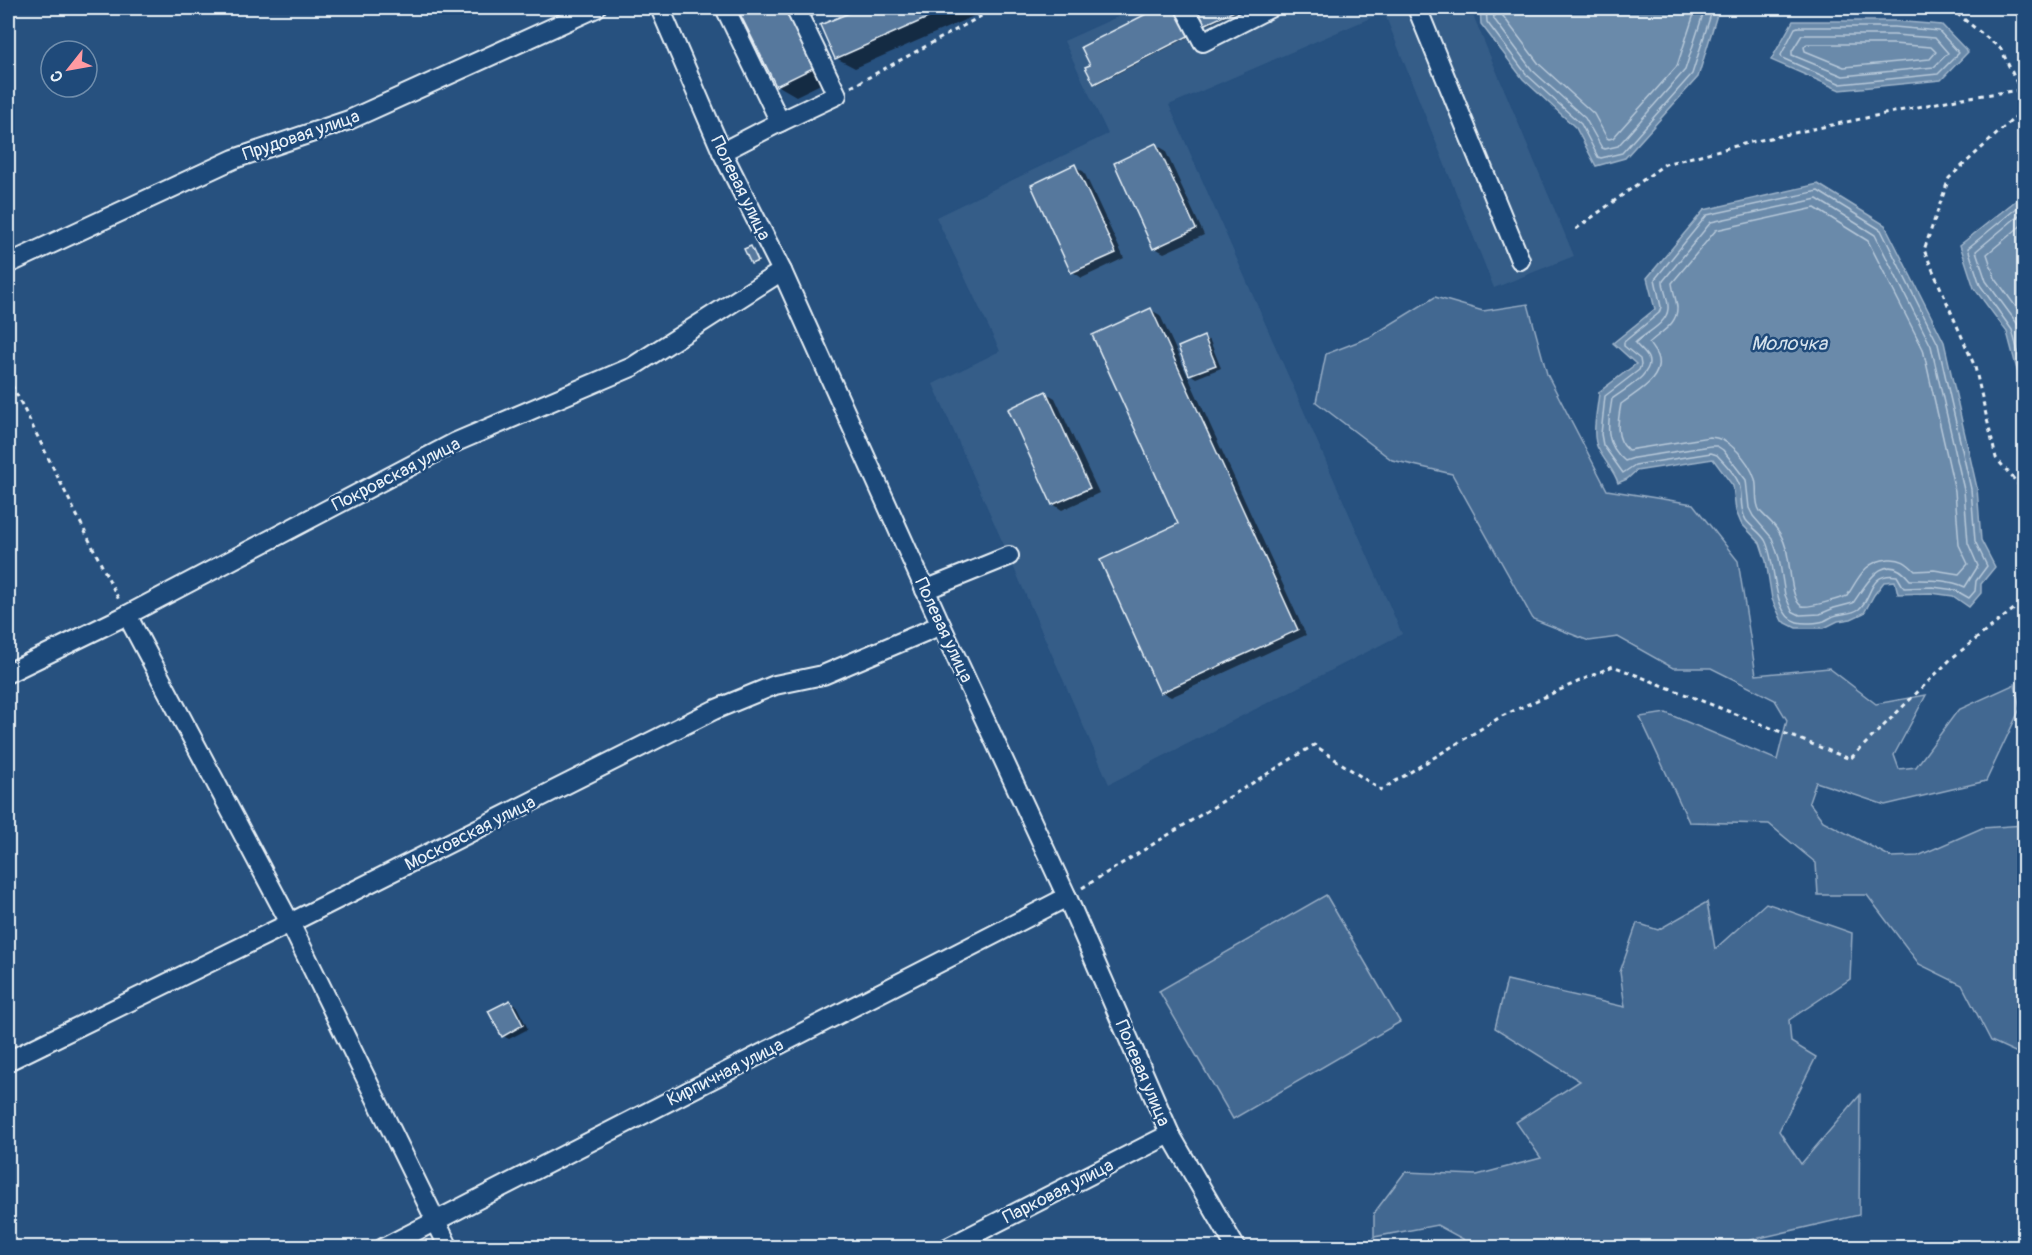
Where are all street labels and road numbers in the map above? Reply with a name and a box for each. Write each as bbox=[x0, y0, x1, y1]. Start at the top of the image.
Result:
street label: Прудовая улица bbox=[240, 105, 363, 166]
street label: Полевая улица bbox=[705, 132, 776, 244]
street label: Покровская улица bbox=[328, 432, 464, 517]
street label: Полевая улица bbox=[909, 574, 978, 686]
street label: Московская улица bbox=[401, 791, 539, 876]
street label: Полевая улица bbox=[1110, 1017, 1175, 1130]
street label: Кирпичная улица bbox=[663, 1033, 787, 1112]
street label: Парковая улица bbox=[999, 1154, 1117, 1229]

